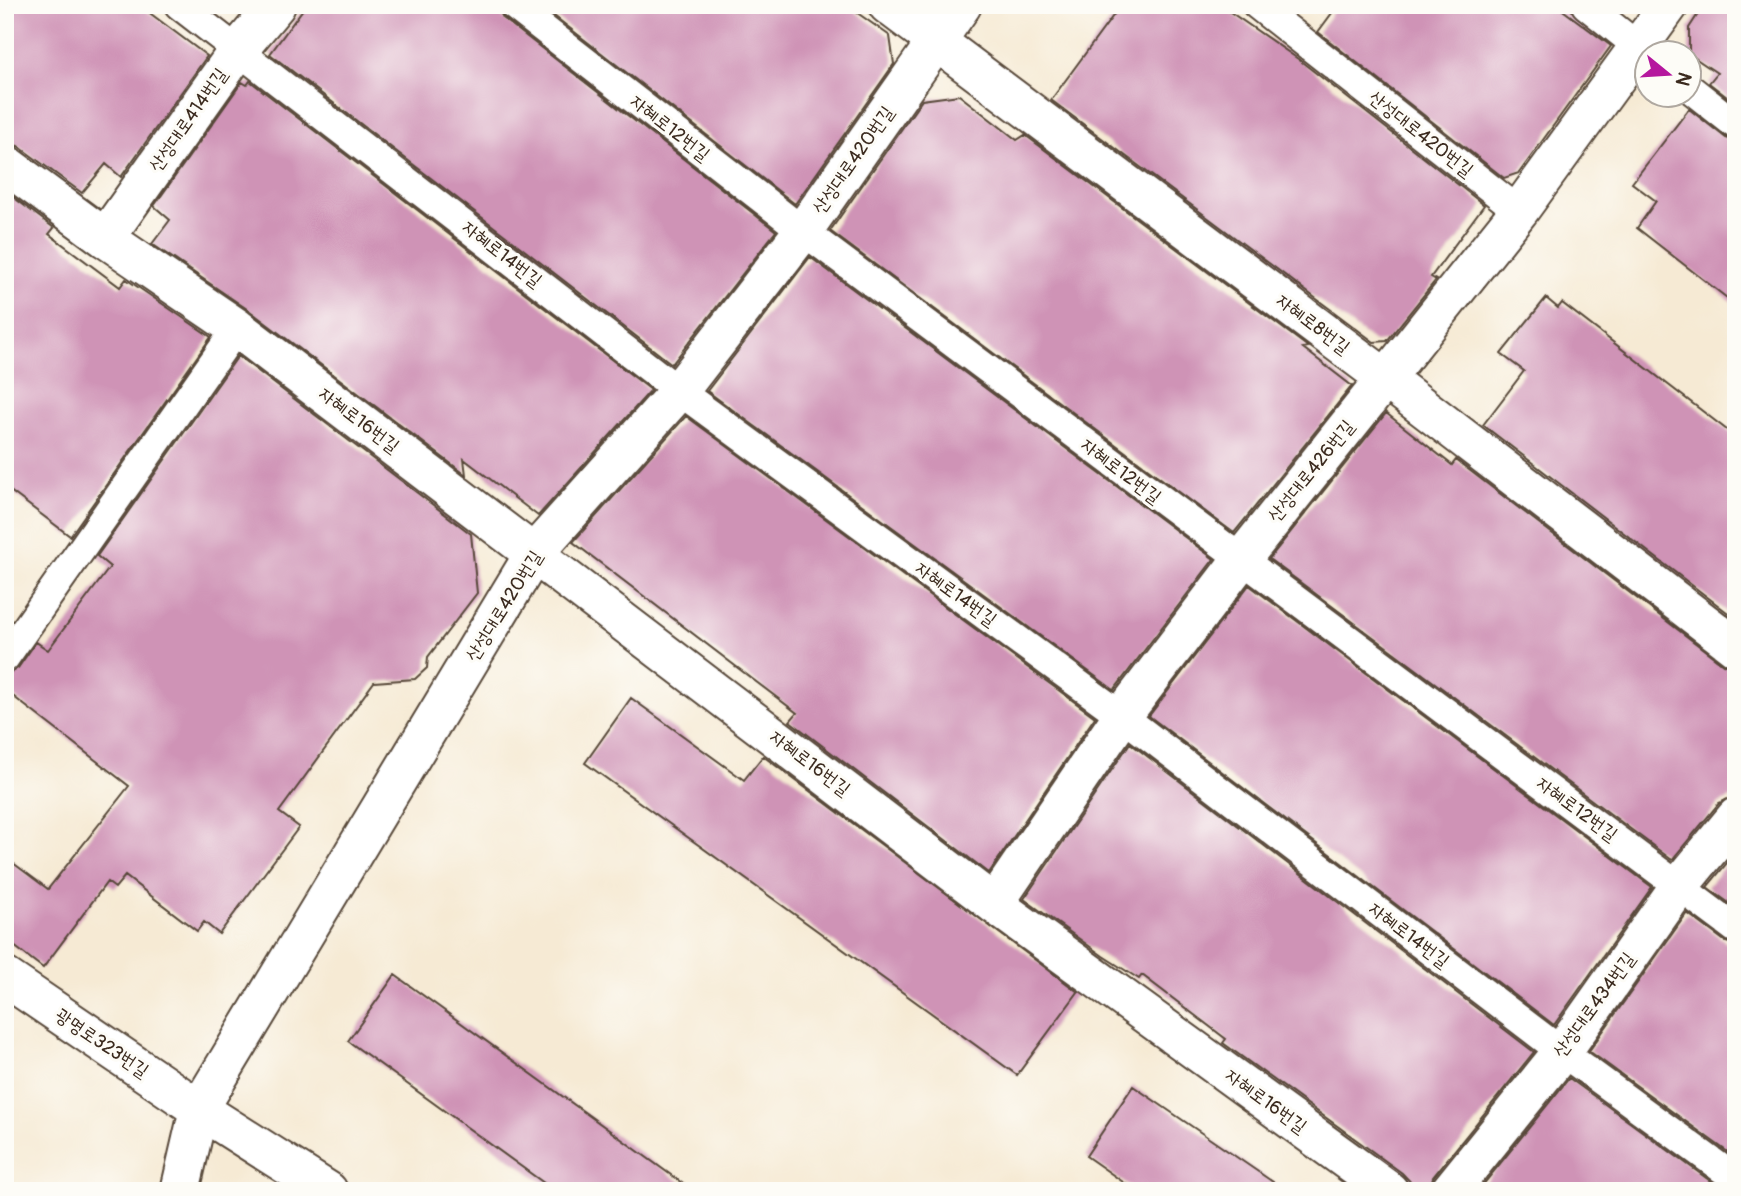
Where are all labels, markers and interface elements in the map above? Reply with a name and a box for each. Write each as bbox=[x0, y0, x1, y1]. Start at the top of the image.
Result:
north arrow bbox=[1632, 38, 1702, 108]
street label: 산성대로414번길 bbox=[143, 63, 233, 177]
text: N bbox=[1670, 69, 1697, 89]
street label: 산성대로420번길 bbox=[1364, 86, 1478, 182]
street label: 자혜로12번길 bbox=[625, 89, 715, 167]
street label: 산성대로420번길 bbox=[807, 101, 899, 219]
street label: 자혜로14번길 bbox=[457, 215, 547, 293]
street label: 자혜로8번길 bbox=[1271, 289, 1355, 359]
street label: 자혜로16번길 bbox=[314, 382, 404, 458]
street label: 산성대로426번길 bbox=[1263, 415, 1359, 527]
street label: 자혜로12번길 bbox=[1076, 433, 1166, 509]
street label: 산성대로420번길 bbox=[460, 546, 548, 666]
street label: 자혜로14번길 bbox=[911, 556, 1001, 632]
street label: 자혜로16번길 bbox=[765, 725, 855, 801]
street label: 자혜로12번길 bbox=[1532, 772, 1622, 846]
street label: 자혜로14번길 bbox=[1364, 897, 1454, 973]
street label: 산성대로434번길 bbox=[1548, 948, 1640, 1062]
street label: 광명로323번길 bbox=[51, 1003, 153, 1083]
street label: 자혜로16번길 bbox=[1221, 1063, 1311, 1139]

